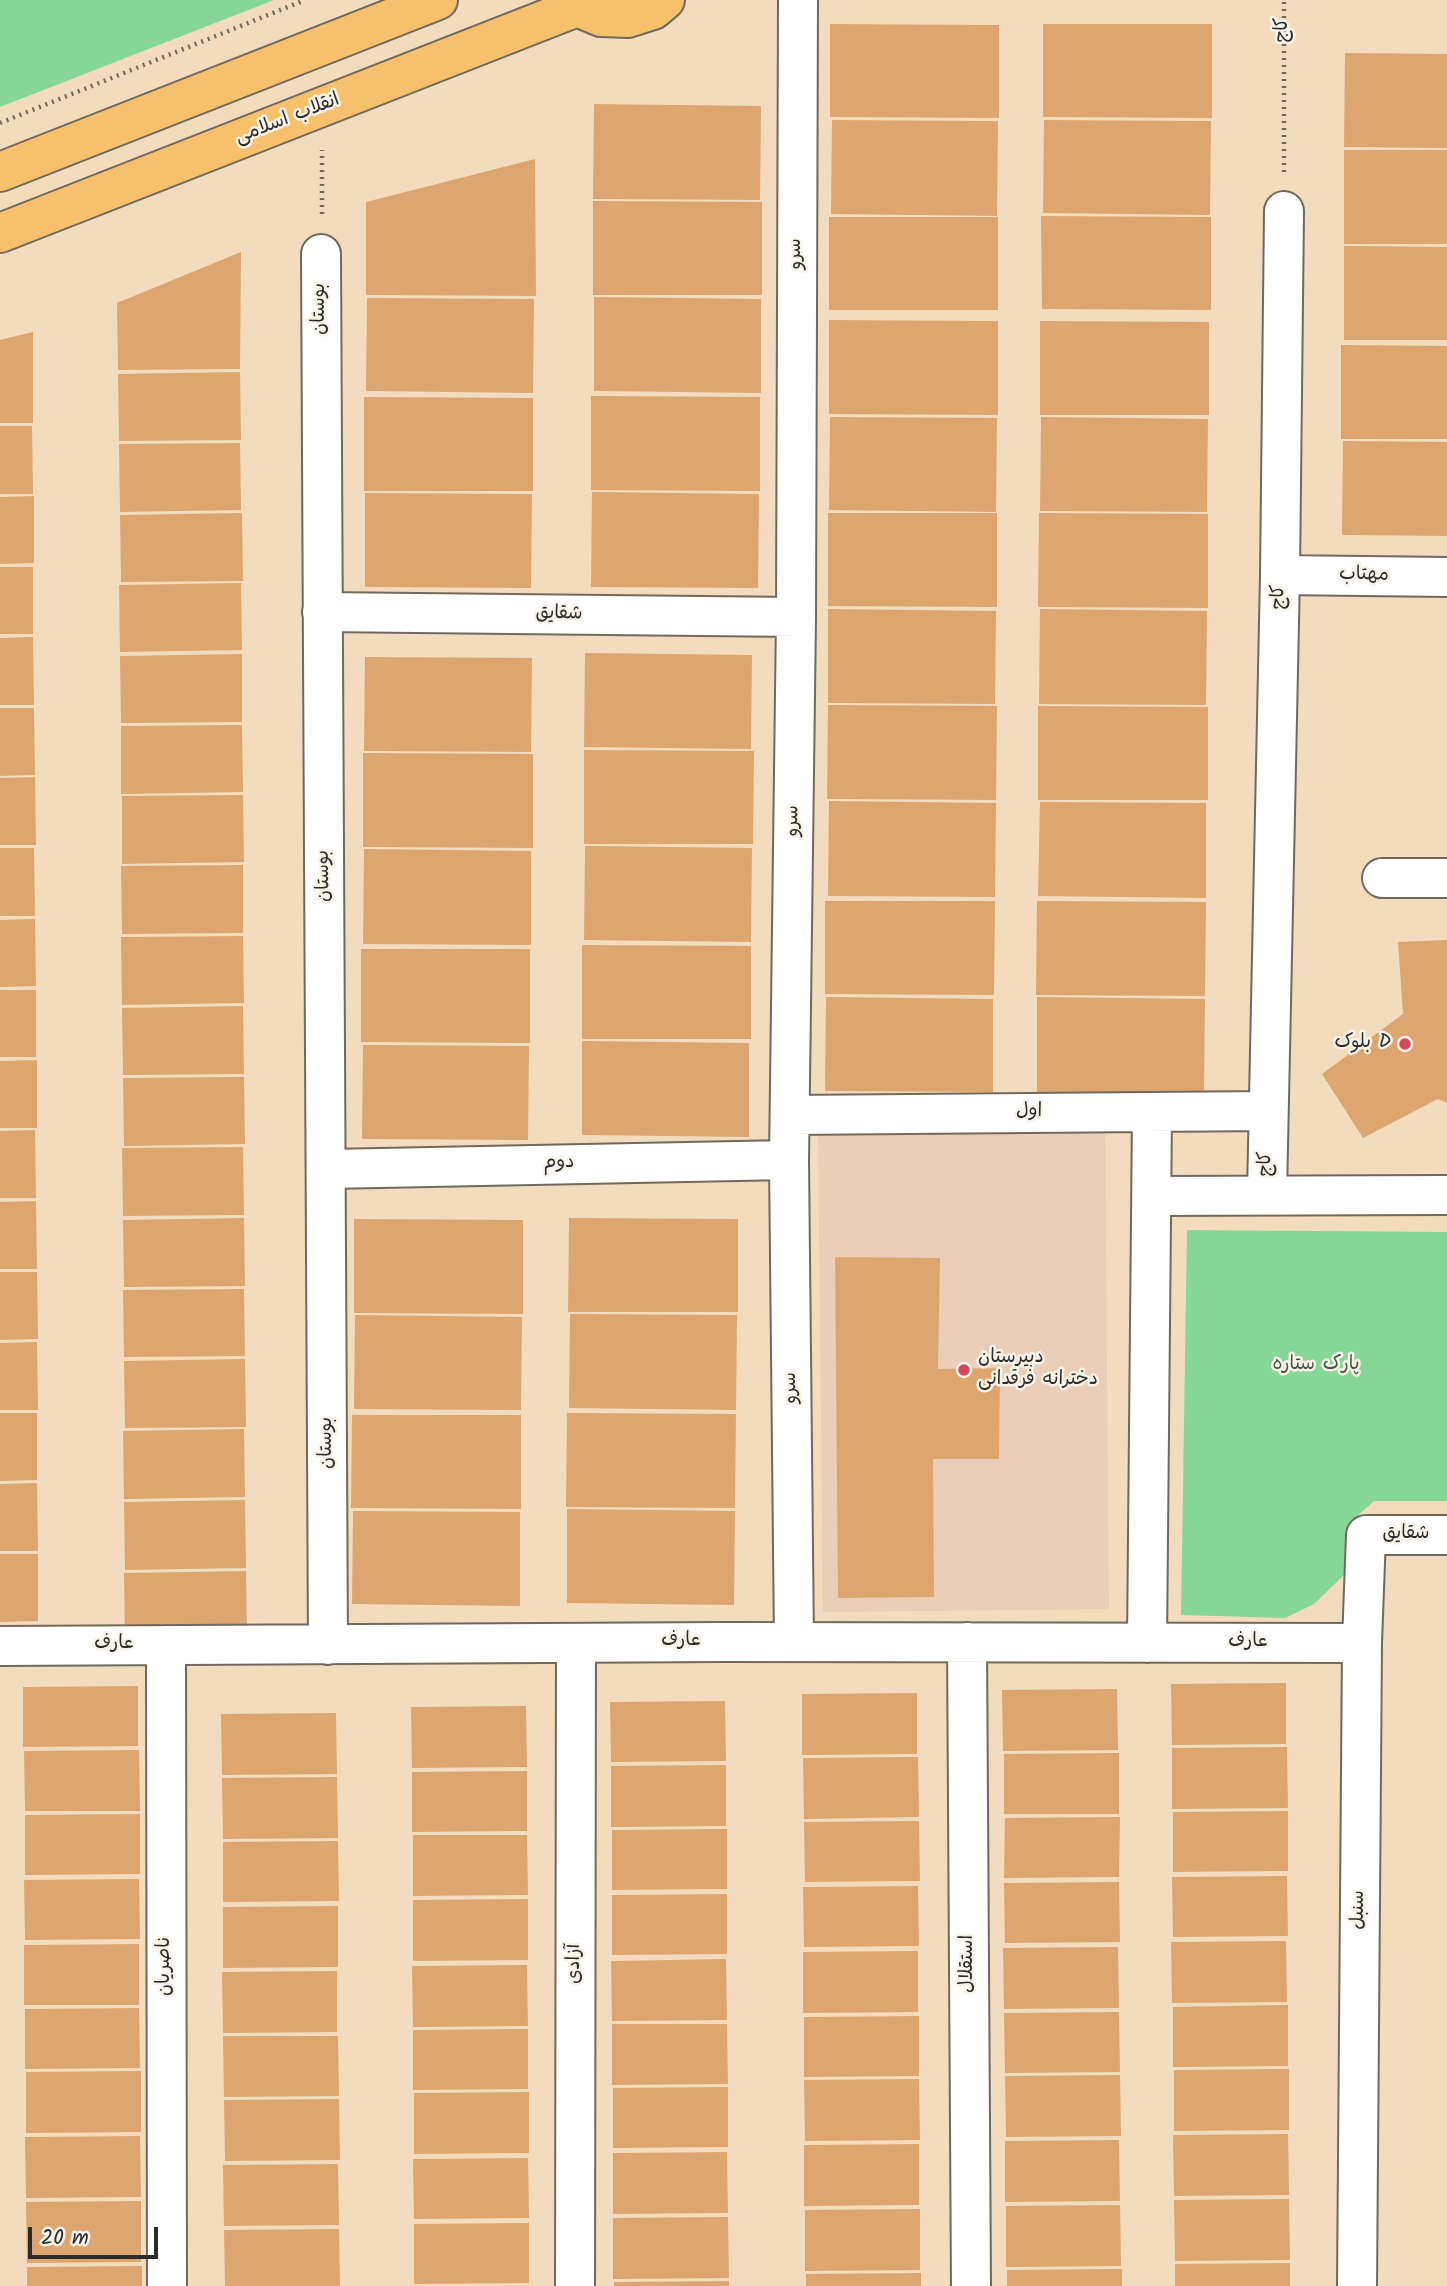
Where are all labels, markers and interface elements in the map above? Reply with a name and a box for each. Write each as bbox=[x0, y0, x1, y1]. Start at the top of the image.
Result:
street label: کاج bbox=[1273, 18, 1295, 42]
street label: انقلاب اسلامی bbox=[233, 90, 343, 150]
street label: سرو bbox=[786, 238, 808, 270]
street label: بوستان bbox=[310, 283, 332, 335]
street label: مهتاب bbox=[1339, 564, 1389, 588]
street label: کاج bbox=[1268, 584, 1292, 610]
street label: شقایق bbox=[535, 603, 583, 627]
street label: سرو bbox=[782, 805, 806, 837]
street label: بوستان bbox=[313, 850, 337, 902]
place label: بلوک D bbox=[1335, 1033, 1391, 1055]
marker: بلوک D bbox=[1397, 1036, 1413, 1052]
street label: اول bbox=[1016, 1102, 1042, 1124]
street label: کاج bbox=[1255, 1151, 1279, 1177]
street label: دوم bbox=[543, 1152, 575, 1176]
place label: دبیرستان دخترانه فرقدانی bbox=[978, 1348, 1098, 1392]
park label: پارک ستاره bbox=[1272, 1355, 1360, 1377]
marker: دبیرستان دخترانه فرقدانی bbox=[956, 1362, 972, 1378]
street label: سرو bbox=[780, 1372, 804, 1404]
street label: بوستان bbox=[317, 1417, 339, 1469]
street label: شقایق bbox=[1383, 1524, 1429, 1546]
street label: عارف bbox=[661, 1631, 701, 1653]
street label: عارف bbox=[1228, 1632, 1268, 1654]
street label: عارف bbox=[94, 1634, 134, 1656]
street label: سنبل bbox=[1349, 1890, 1371, 1930]
street label: استقلال bbox=[958, 1935, 980, 1993]
street label: ناصریان bbox=[155, 1936, 177, 1996]
street label: آزادی bbox=[565, 1944, 587, 1984]
scale bar bbox=[32, 2212, 161, 2256]
text: 20 m bbox=[41, 2222, 89, 2255]

